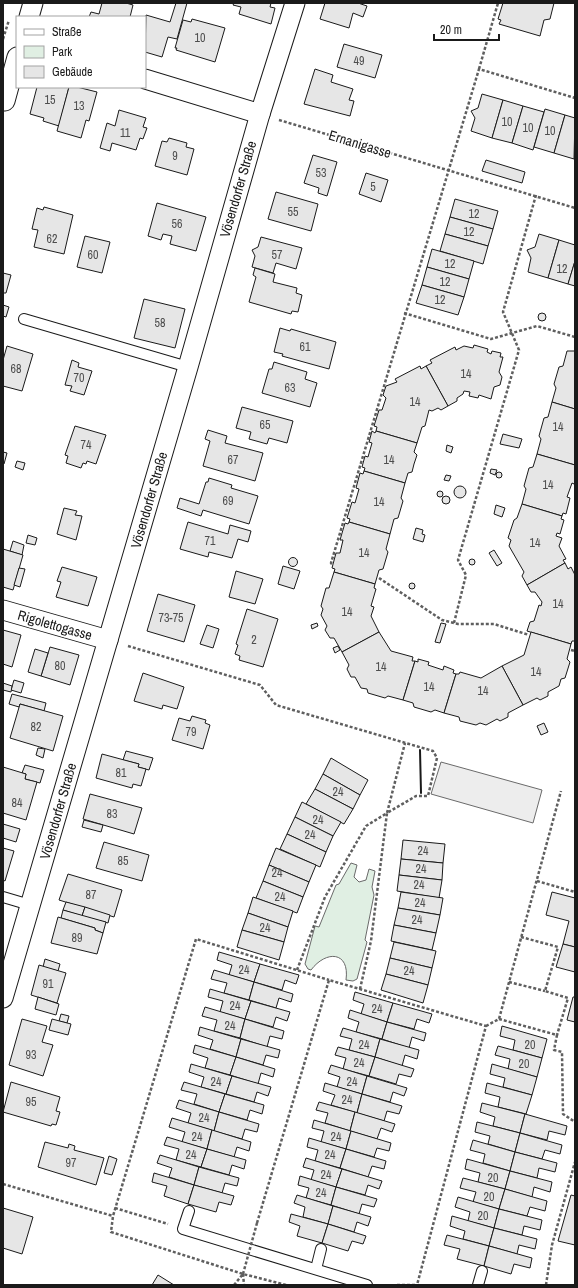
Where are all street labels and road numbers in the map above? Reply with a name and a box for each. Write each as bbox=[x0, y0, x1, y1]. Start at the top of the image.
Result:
street label: Ernanigasse bbox=[327, 126, 393, 162]
street label: Vösendorfer Straße bbox=[216, 139, 260, 239]
street label: Vösendorfer Straße bbox=[127, 450, 171, 550]
street label: Rigolettogasse bbox=[16, 606, 94, 644]
street label: Vösendorfer Straße bbox=[36, 761, 80, 861]

